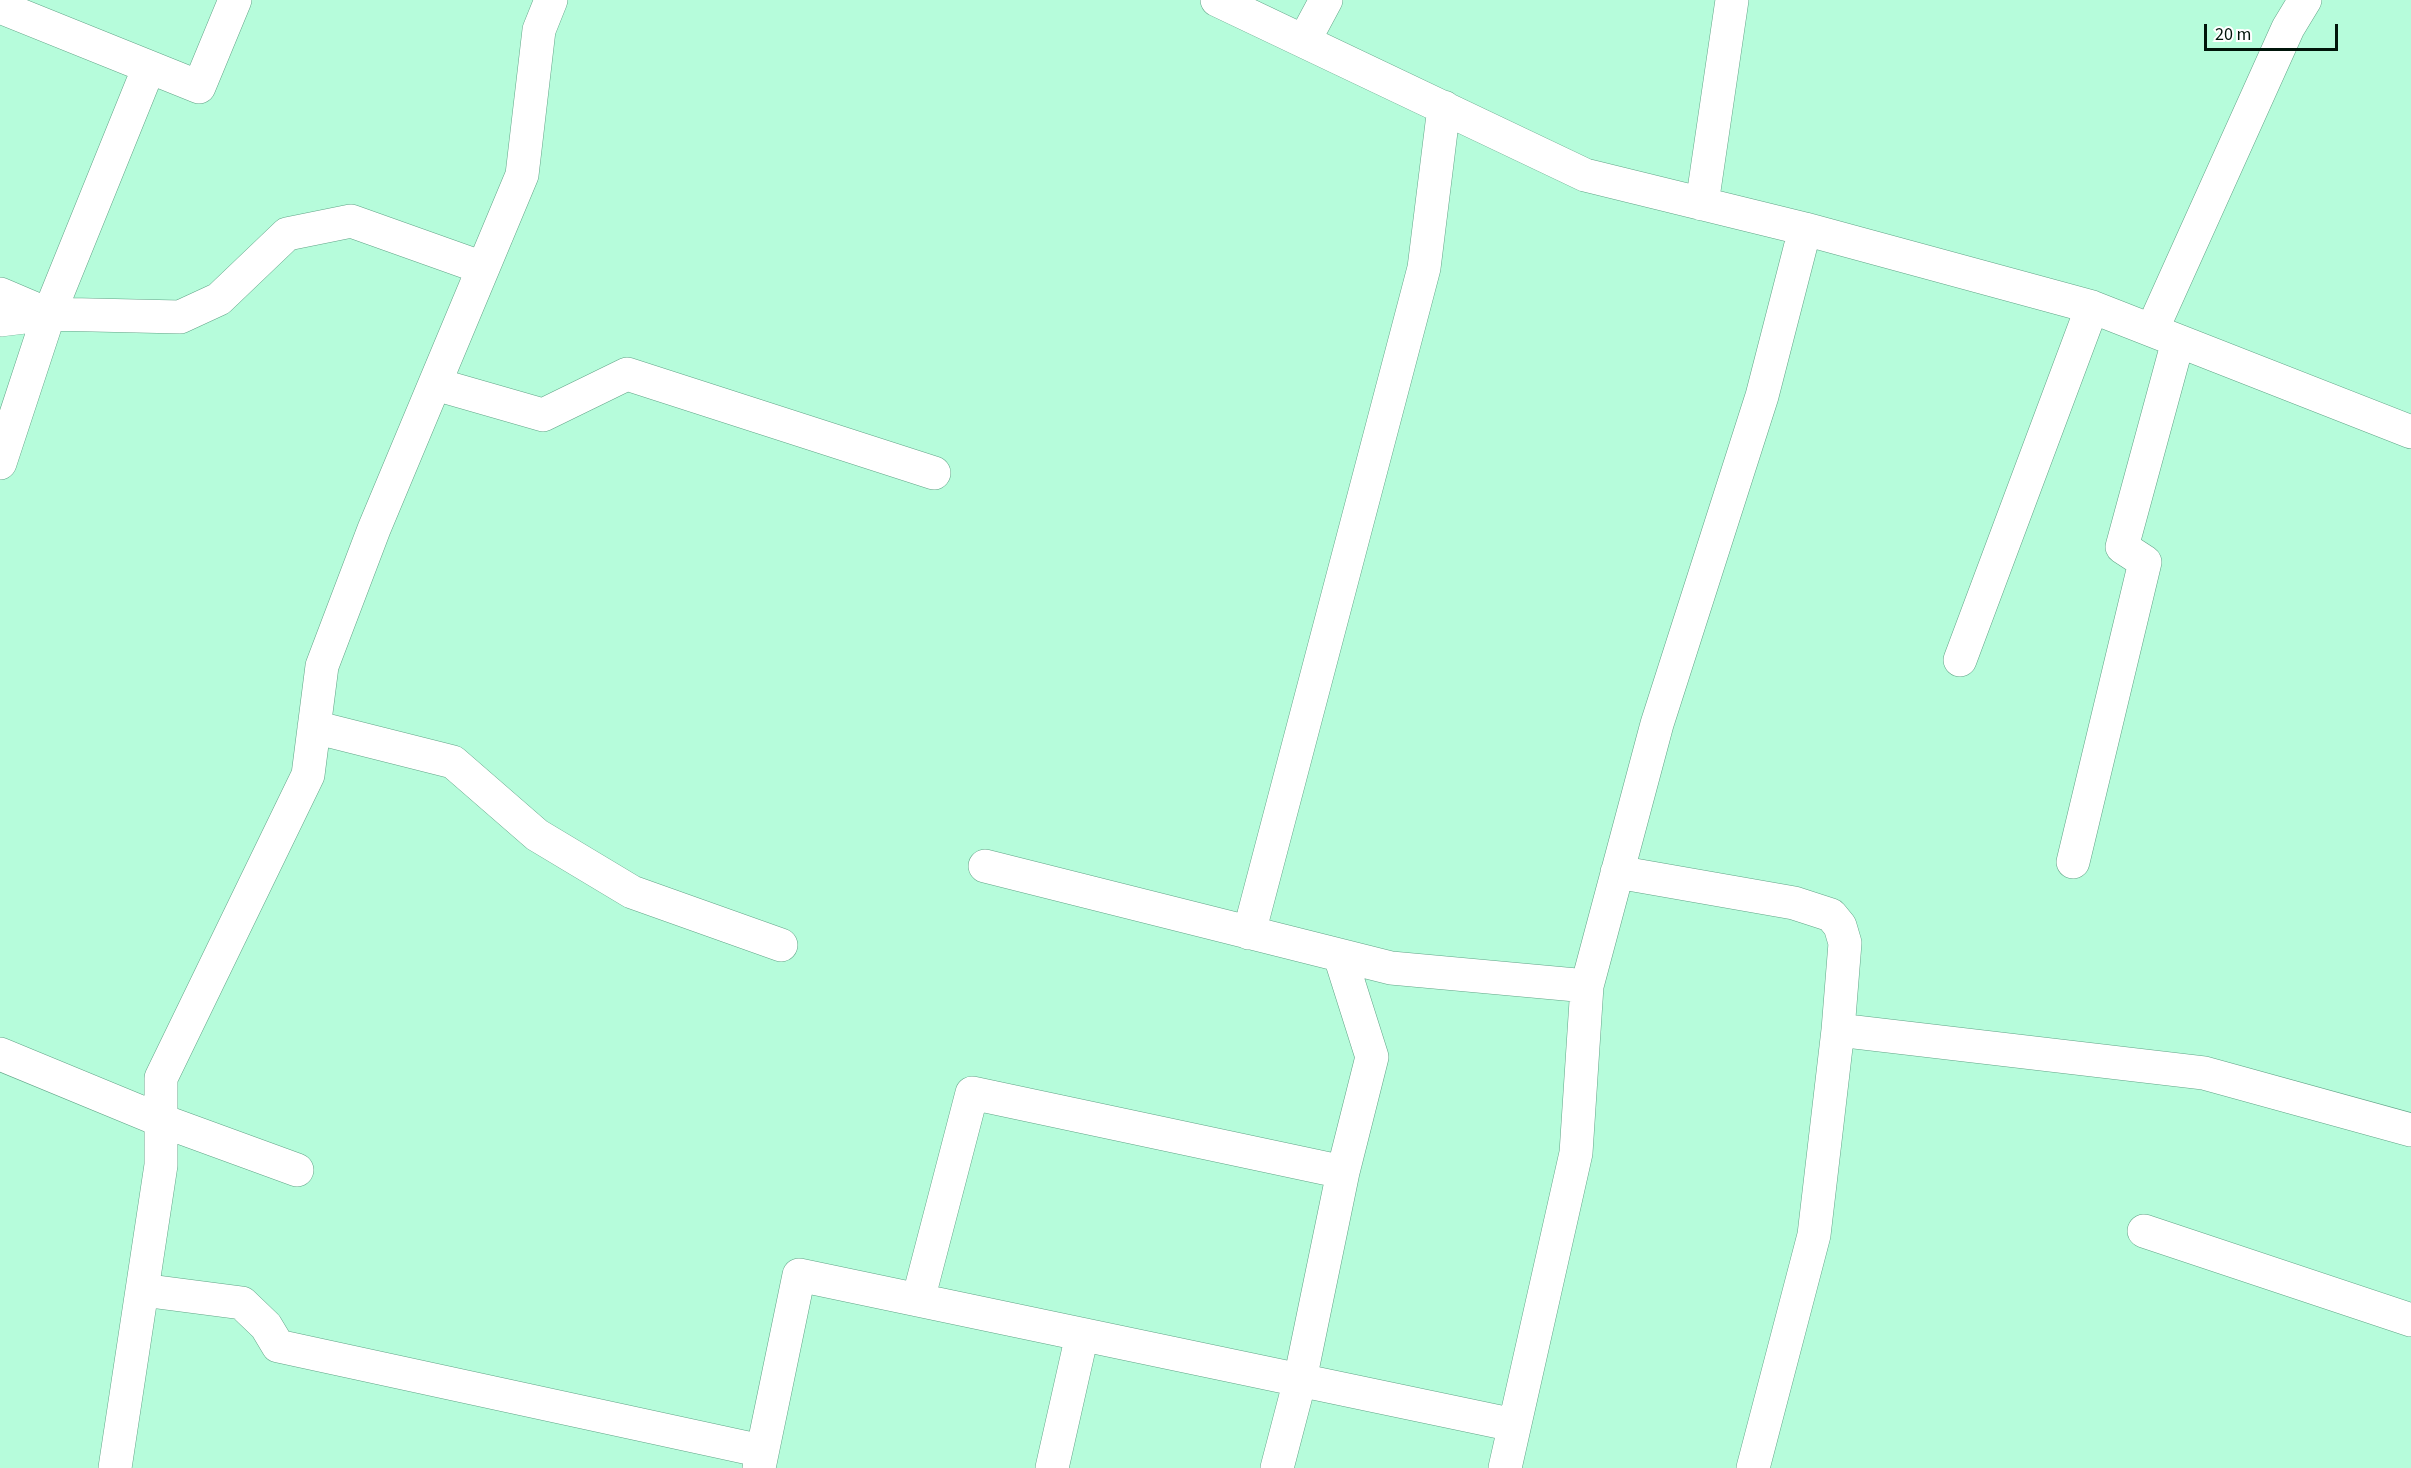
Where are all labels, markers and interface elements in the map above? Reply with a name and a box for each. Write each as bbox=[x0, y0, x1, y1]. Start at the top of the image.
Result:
scale bar bbox=[2207, 12, 2340, 50]
text: 20 m bbox=[2215, 22, 2251, 47]

